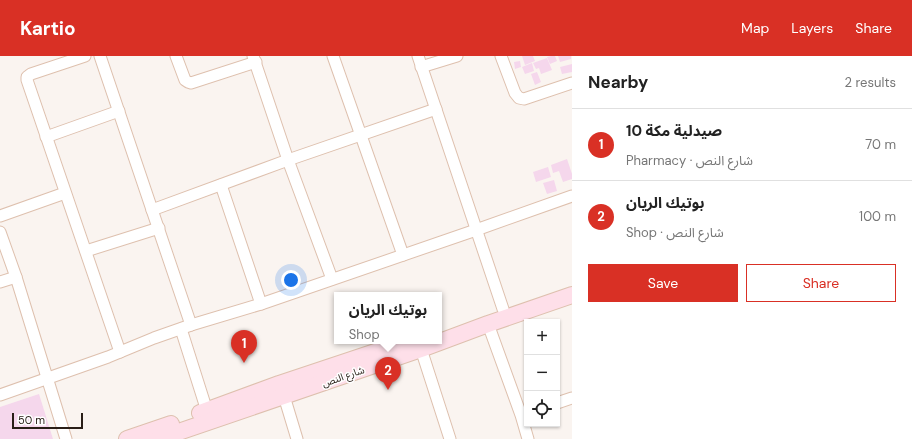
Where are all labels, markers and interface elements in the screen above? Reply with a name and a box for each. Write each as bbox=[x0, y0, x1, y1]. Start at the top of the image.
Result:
text: Kartio bbox=[20, 16, 76, 41]
text: Map bbox=[741, 19, 769, 37]
text: Layers bbox=[791, 19, 833, 37]
text: Share bbox=[855, 19, 892, 37]
text: Nearby bbox=[588, 71, 648, 93]
text: 2 results bbox=[845, 74, 896, 91]
text: صيدلية مكة 10 bbox=[626, 121, 722, 141]
text: 1 bbox=[599, 136, 603, 153]
text: 70 m bbox=[865, 136, 896, 153]
text: Pharmacy · شارع النص bbox=[626, 152, 753, 169]
text: بوتيك الريان bbox=[626, 193, 704, 213]
text: 2 bbox=[597, 208, 605, 225]
text: 100 m bbox=[859, 208, 896, 225]
text: Shop · شارع النص bbox=[626, 224, 724, 241]
button: Save bbox=[588, 264, 738, 302]
button: Share bbox=[746, 264, 896, 302]
your location bbox=[281, 270, 301, 290]
popup bbox=[334, 292, 442, 344]
text: بوتيك الريان bbox=[349, 300, 427, 320]
map controls bbox=[524, 319, 560, 427]
button: + bbox=[524, 319, 560, 355]
text: Shop bbox=[349, 326, 380, 343]
pin: 1 bbox=[231, 330, 257, 363]
button: − bbox=[524, 355, 560, 391]
pin: 2 bbox=[375, 357, 401, 390]
street label: شارع النص bbox=[320, 363, 367, 391]
button: locate bbox=[524, 391, 560, 427]
scale bar bbox=[12, 411, 83, 430]
text: 50 m bbox=[18, 413, 45, 427]

